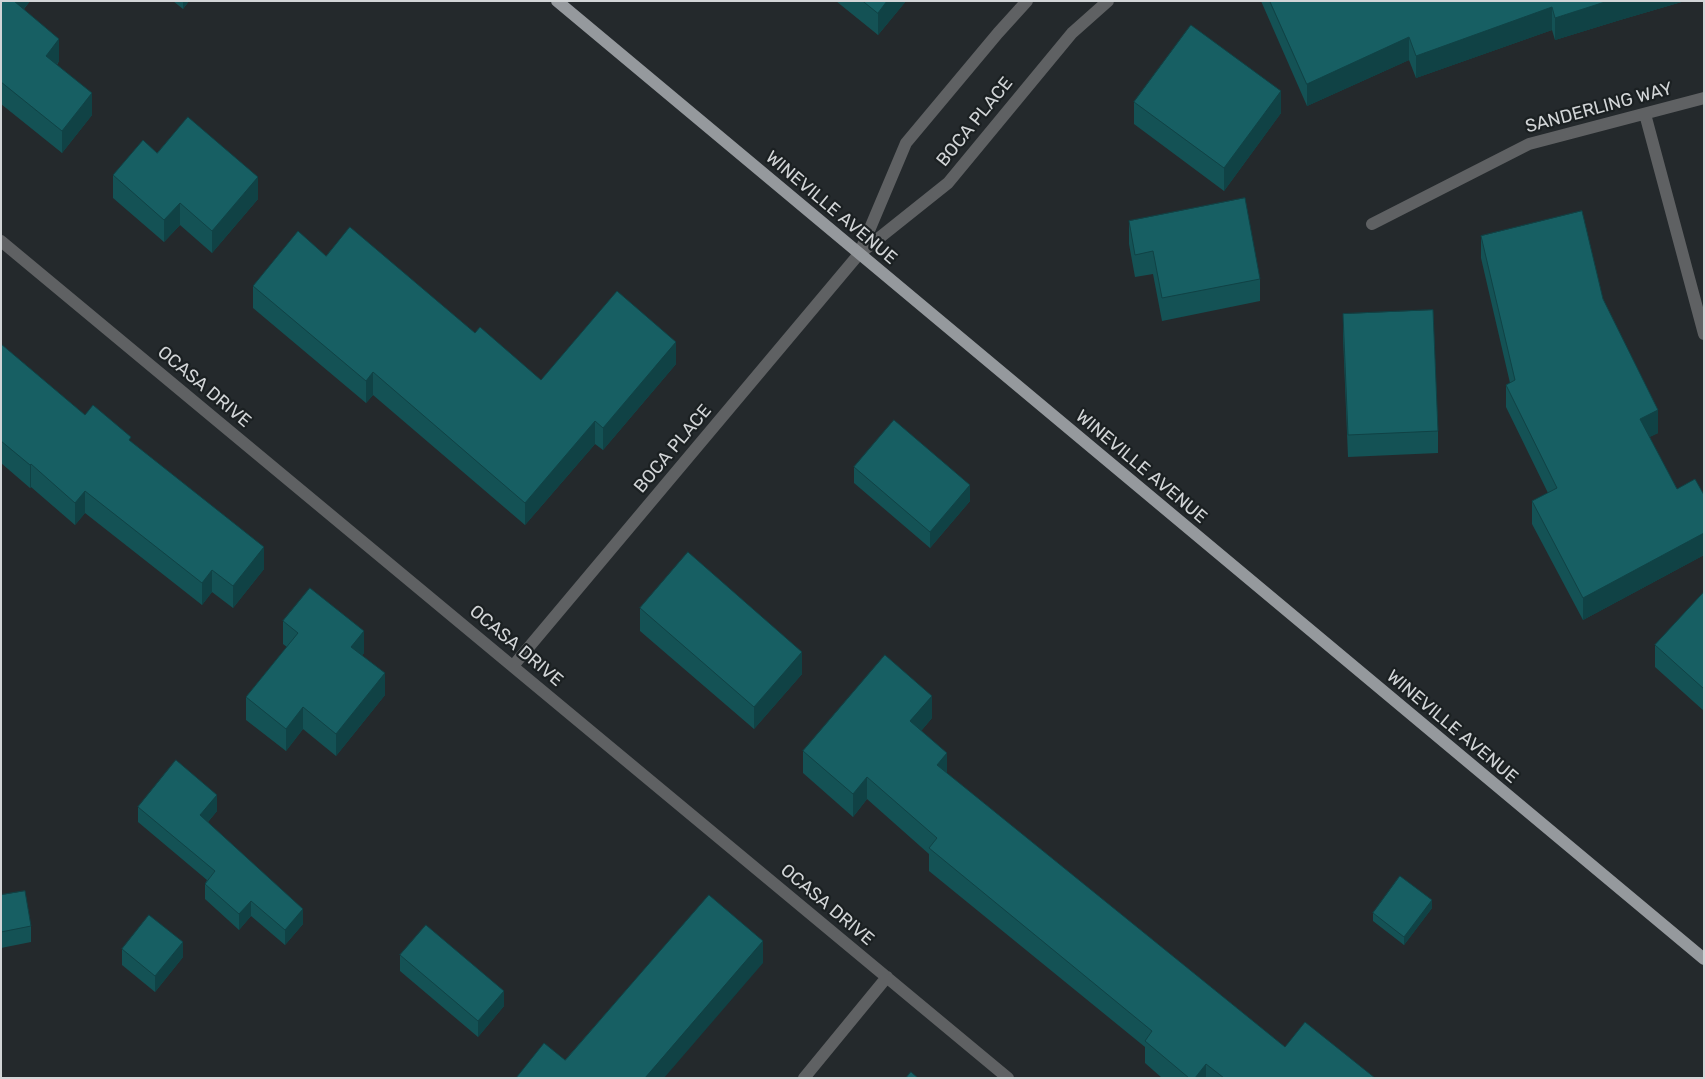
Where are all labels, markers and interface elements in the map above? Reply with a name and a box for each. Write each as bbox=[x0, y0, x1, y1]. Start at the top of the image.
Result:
street label: BOCA PLACE bbox=[932, 73, 1018, 171]
street label: SANDERLING WAY bbox=[1523, 78, 1675, 138]
street label: WINEVILLE AVENUE bbox=[761, 147, 901, 269]
street label: OCASA DRIVE bbox=[153, 342, 255, 432]
street label: BOCA PLACE bbox=[630, 400, 716, 498]
street label: WINEVILLE AVENUE bbox=[1071, 406, 1211, 528]
street label: OCASA DRIVE bbox=[465, 601, 567, 691]
street label: WINEVILLE AVENUE bbox=[1382, 666, 1522, 788]
street label: OCASA DRIVE bbox=[776, 860, 878, 950]

